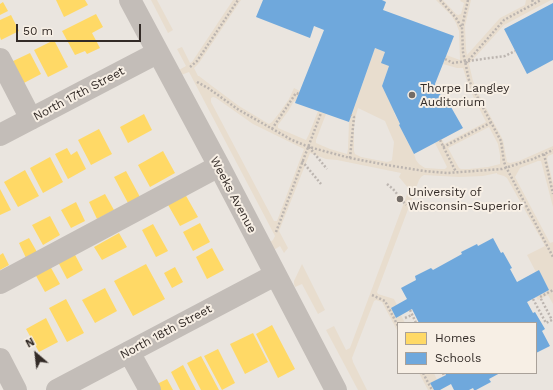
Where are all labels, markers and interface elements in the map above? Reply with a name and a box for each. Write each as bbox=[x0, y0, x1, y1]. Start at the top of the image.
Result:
scale bar bbox=[18, 16, 143, 42]
text: 50 m bbox=[23, 24, 53, 38]
street label: North 17th Street bbox=[31, 64, 127, 124]
place label: Thorpe Langley Auditorium bbox=[420, 81, 509, 109]
marker: Thorpe Langley Auditorium bbox=[407, 90, 417, 100]
street label: Weeks Avenue bbox=[207, 154, 259, 236]
place label: University of Wisconsin-Superior bbox=[408, 185, 523, 213]
marker: University of Wisconsin-Superior bbox=[395, 194, 405, 204]
street label: North 18th Street bbox=[118, 302, 214, 362]
legend bbox=[397, 322, 537, 374]
text: Homes bbox=[435, 331, 476, 345]
north arrow bbox=[16, 334, 56, 374]
text: N bbox=[23, 335, 37, 351]
text: Schools bbox=[435, 351, 481, 365]

